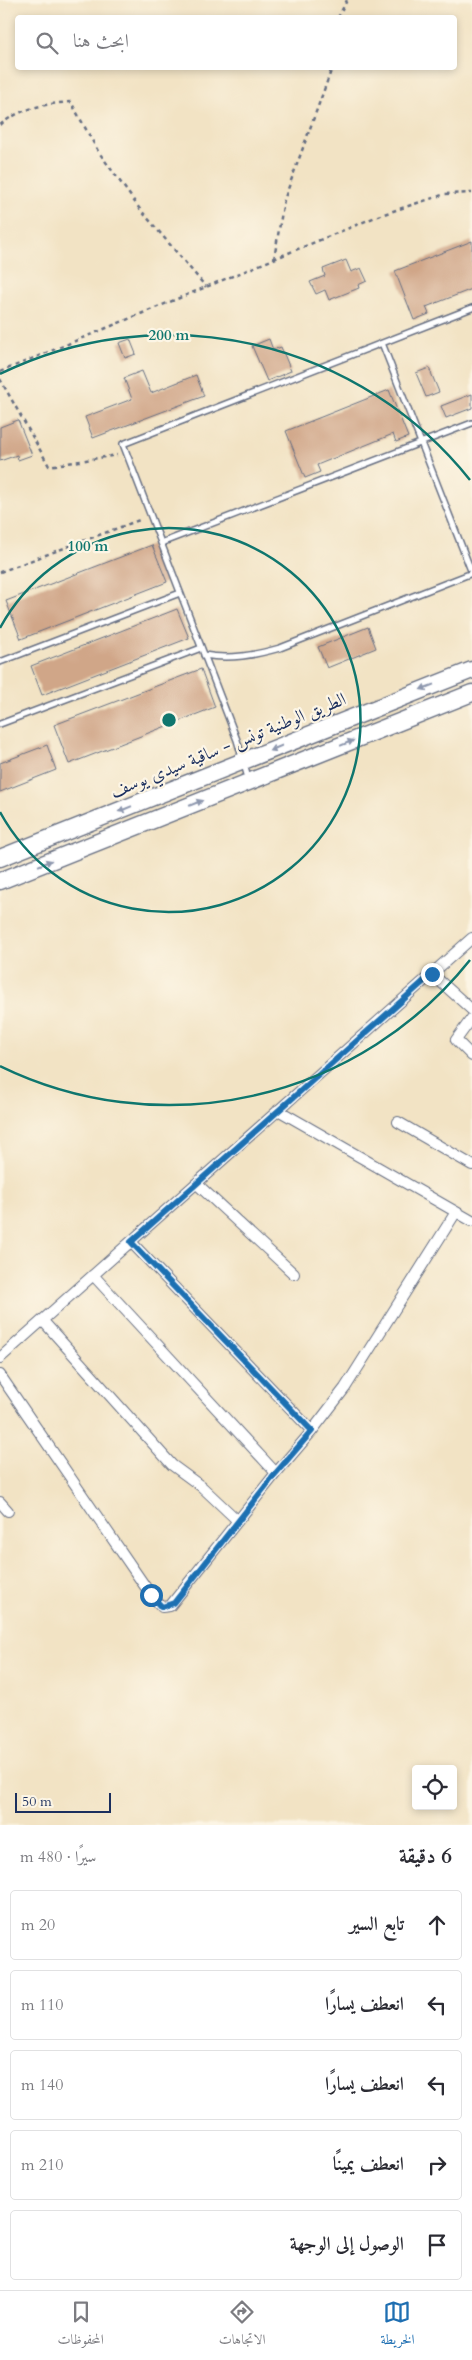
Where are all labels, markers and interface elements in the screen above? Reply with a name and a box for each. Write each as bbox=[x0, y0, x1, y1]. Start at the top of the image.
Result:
search box bbox=[15, 15, 457, 70]
text: ابحث هنا bbox=[73, 28, 129, 54]
icon: search bbox=[33, 29, 61, 57]
text: 200 m bbox=[149, 325, 190, 345]
text: 100 m bbox=[68, 536, 109, 556]
one-way arrow bbox=[419, 684, 434, 692]
street label: الطريق الوطنية تونس - ساقية سيدي يوسف bbox=[107, 687, 351, 806]
centre of rings bbox=[160, 711, 178, 729]
one-way arrow bbox=[340, 739, 355, 746]
one-way arrow bbox=[269, 745, 283, 753]
one-way arrow bbox=[189, 799, 204, 807]
one-way arrow bbox=[117, 805, 132, 813]
one-way arrow bbox=[38, 859, 53, 867]
route end bbox=[421, 963, 444, 986]
route start bbox=[140, 1584, 163, 1607]
map controls bbox=[412, 1765, 457, 1810]
button: locate bbox=[412, 1765, 457, 1810]
scale bar bbox=[15, 1790, 111, 1813]
text: 50 m bbox=[22, 1792, 52, 1811]
text: 6 دقيقة bbox=[399, 1842, 452, 1871]
text: سيرًا · 480 m bbox=[20, 1846, 96, 1868]
text: تابع السير bbox=[349, 1911, 404, 1937]
icon: ahead bbox=[423, 1911, 451, 1939]
text: 20 m bbox=[21, 1914, 55, 1936]
text: انعطف يسارًا bbox=[325, 1991, 404, 2017]
icon: left bbox=[423, 1991, 451, 2019]
text: 110 m bbox=[21, 1994, 63, 2016]
text: انعطف يسارًا bbox=[325, 2071, 404, 2097]
icon: left bbox=[423, 2071, 451, 2099]
text: 140 m bbox=[21, 2074, 63, 2096]
text: انعطف يمينًا bbox=[333, 2151, 404, 2177]
icon: right bbox=[423, 2151, 451, 2179]
text: 210 m bbox=[21, 2154, 63, 2176]
text: الوصول إلى الوجهة bbox=[290, 2231, 404, 2257]
icon: arrive bbox=[423, 2231, 451, 2259]
tab: المحفوظات bbox=[58, 2298, 104, 2353]
tab: الاتجاهات bbox=[219, 2298, 265, 2353]
tab: الخريطة bbox=[380, 2298, 415, 2353]

